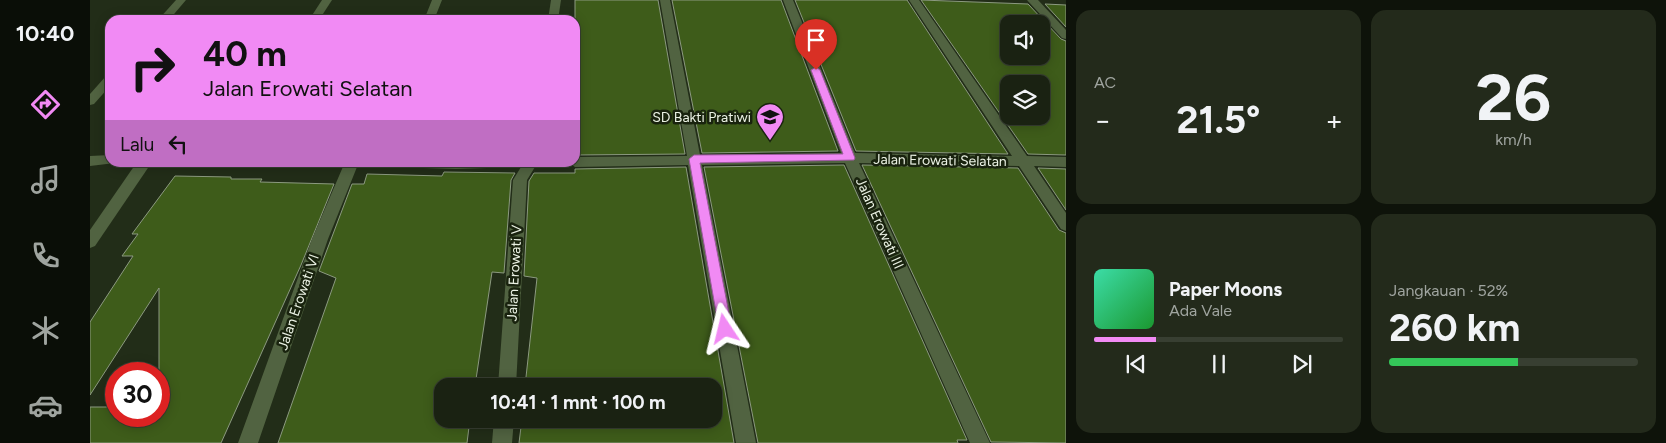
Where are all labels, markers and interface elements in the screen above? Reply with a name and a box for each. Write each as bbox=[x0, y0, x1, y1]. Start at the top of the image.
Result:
map controls bbox=[1000, 15, 1050, 125]
button: sound bbox=[1000, 15, 1050, 65]
pin bbox=[795, 19, 837, 70]
text: 10:40 bbox=[16, 20, 74, 47]
icon: arrive bbox=[802, 26, 830, 54]
text: 40 m bbox=[203, 33, 287, 75]
icon: right bbox=[120, 35, 185, 100]
text: 26 bbox=[1476, 58, 1551, 136]
text: AC bbox=[1094, 73, 1116, 92]
text: Jalan Erowati Selatan bbox=[203, 75, 413, 102]
button: layers bbox=[1000, 75, 1050, 125]
icon: directions bbox=[28, 87, 63, 122]
text: 21.5° bbox=[1177, 97, 1260, 143]
school or university icon: SD Bakti Pratiwi bbox=[755, 102, 785, 141]
text: − bbox=[1094, 103, 1111, 137]
text: + bbox=[1326, 103, 1343, 137]
place label: SD Bakti Pratiwi bbox=[652, 109, 751, 126]
icon: left bbox=[164, 130, 192, 158]
text: km/h bbox=[1495, 130, 1532, 149]
text: Lalu bbox=[120, 133, 154, 156]
street label: Jalan Erowati Selatan bbox=[873, 151, 1007, 170]
icon: music bbox=[28, 162, 63, 197]
street label: Jalan Erowati III bbox=[852, 175, 907, 271]
street label: Jalan Erowati V bbox=[503, 224, 526, 322]
icon: phone bbox=[28, 238, 63, 273]
street label: Jalan Erowati VI bbox=[274, 252, 323, 352]
text: Paper Moons bbox=[1169, 278, 1282, 301]
text: Jangkauan · 52% bbox=[1389, 281, 1508, 300]
text: Ada Vale bbox=[1169, 301, 1232, 320]
position arrow bbox=[698, 302, 750, 354]
text: 260 km bbox=[1389, 305, 1520, 351]
icon: climate bbox=[28, 313, 63, 348]
icon: previous bbox=[1122, 350, 1150, 378]
icon: pause bbox=[1205, 350, 1233, 378]
icon: next bbox=[1288, 350, 1316, 378]
speed limit sign: 30 bbox=[105, 362, 170, 427]
icon: car bbox=[28, 388, 63, 423]
text: 10:41 · 1 mnt · 100 m bbox=[490, 391, 666, 414]

